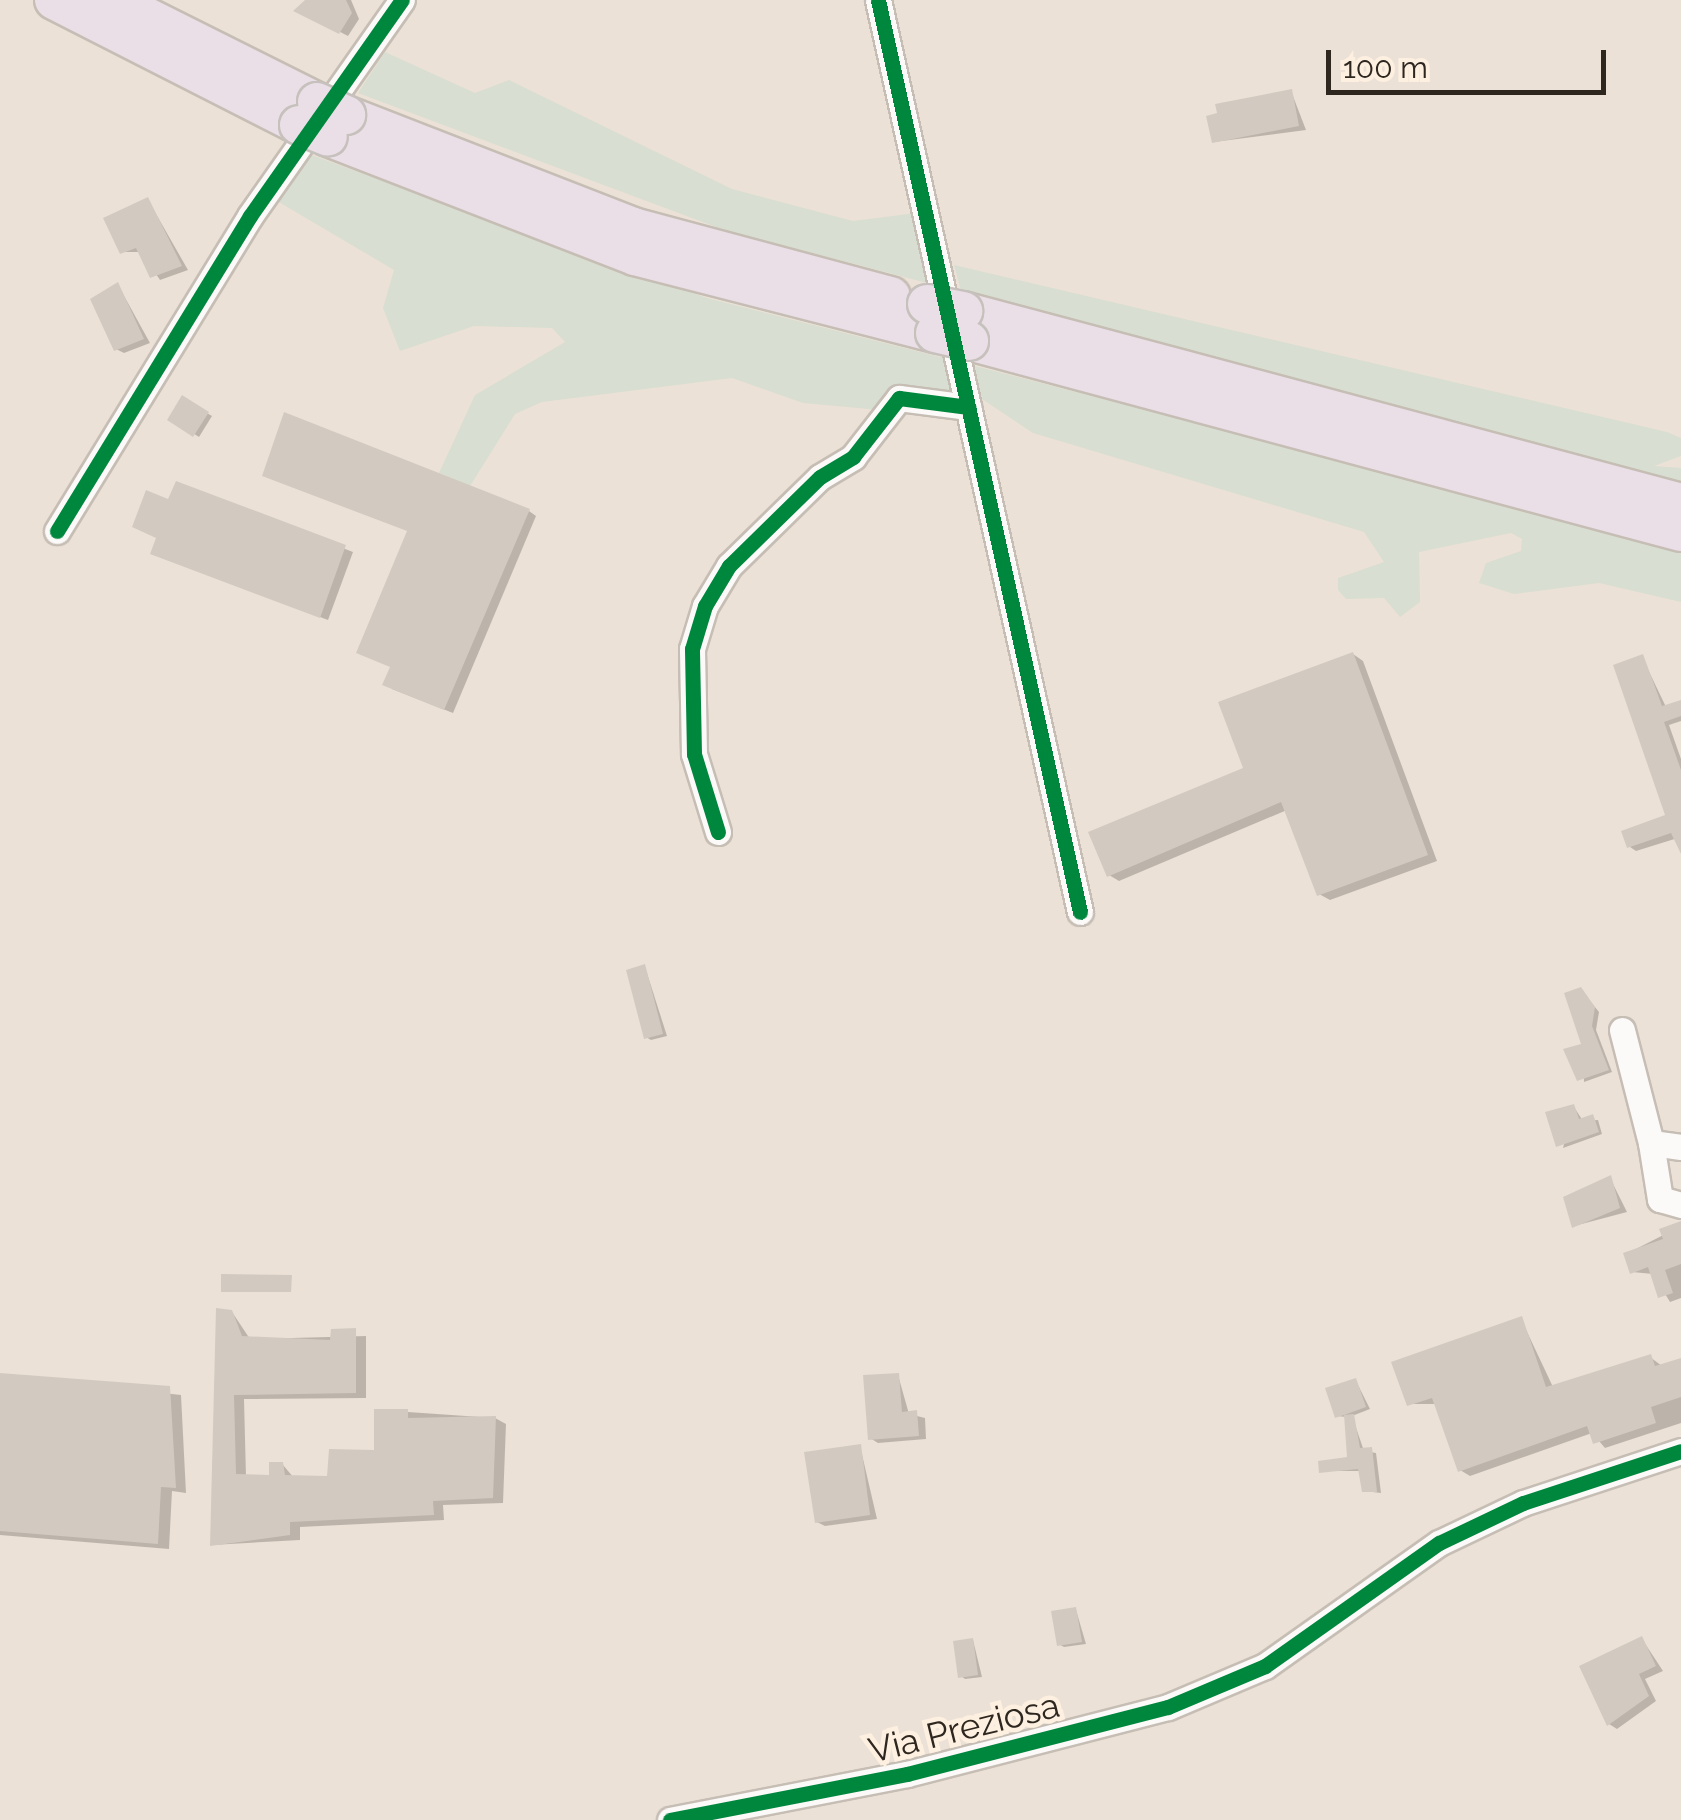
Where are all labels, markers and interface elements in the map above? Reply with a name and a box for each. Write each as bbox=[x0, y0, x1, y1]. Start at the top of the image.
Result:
scale bar bbox=[1331, 30, 1611, 92]
text: 100 m bbox=[1343, 50, 1428, 85]
street label: Via Preziosa bbox=[864, 1684, 1064, 1772]

